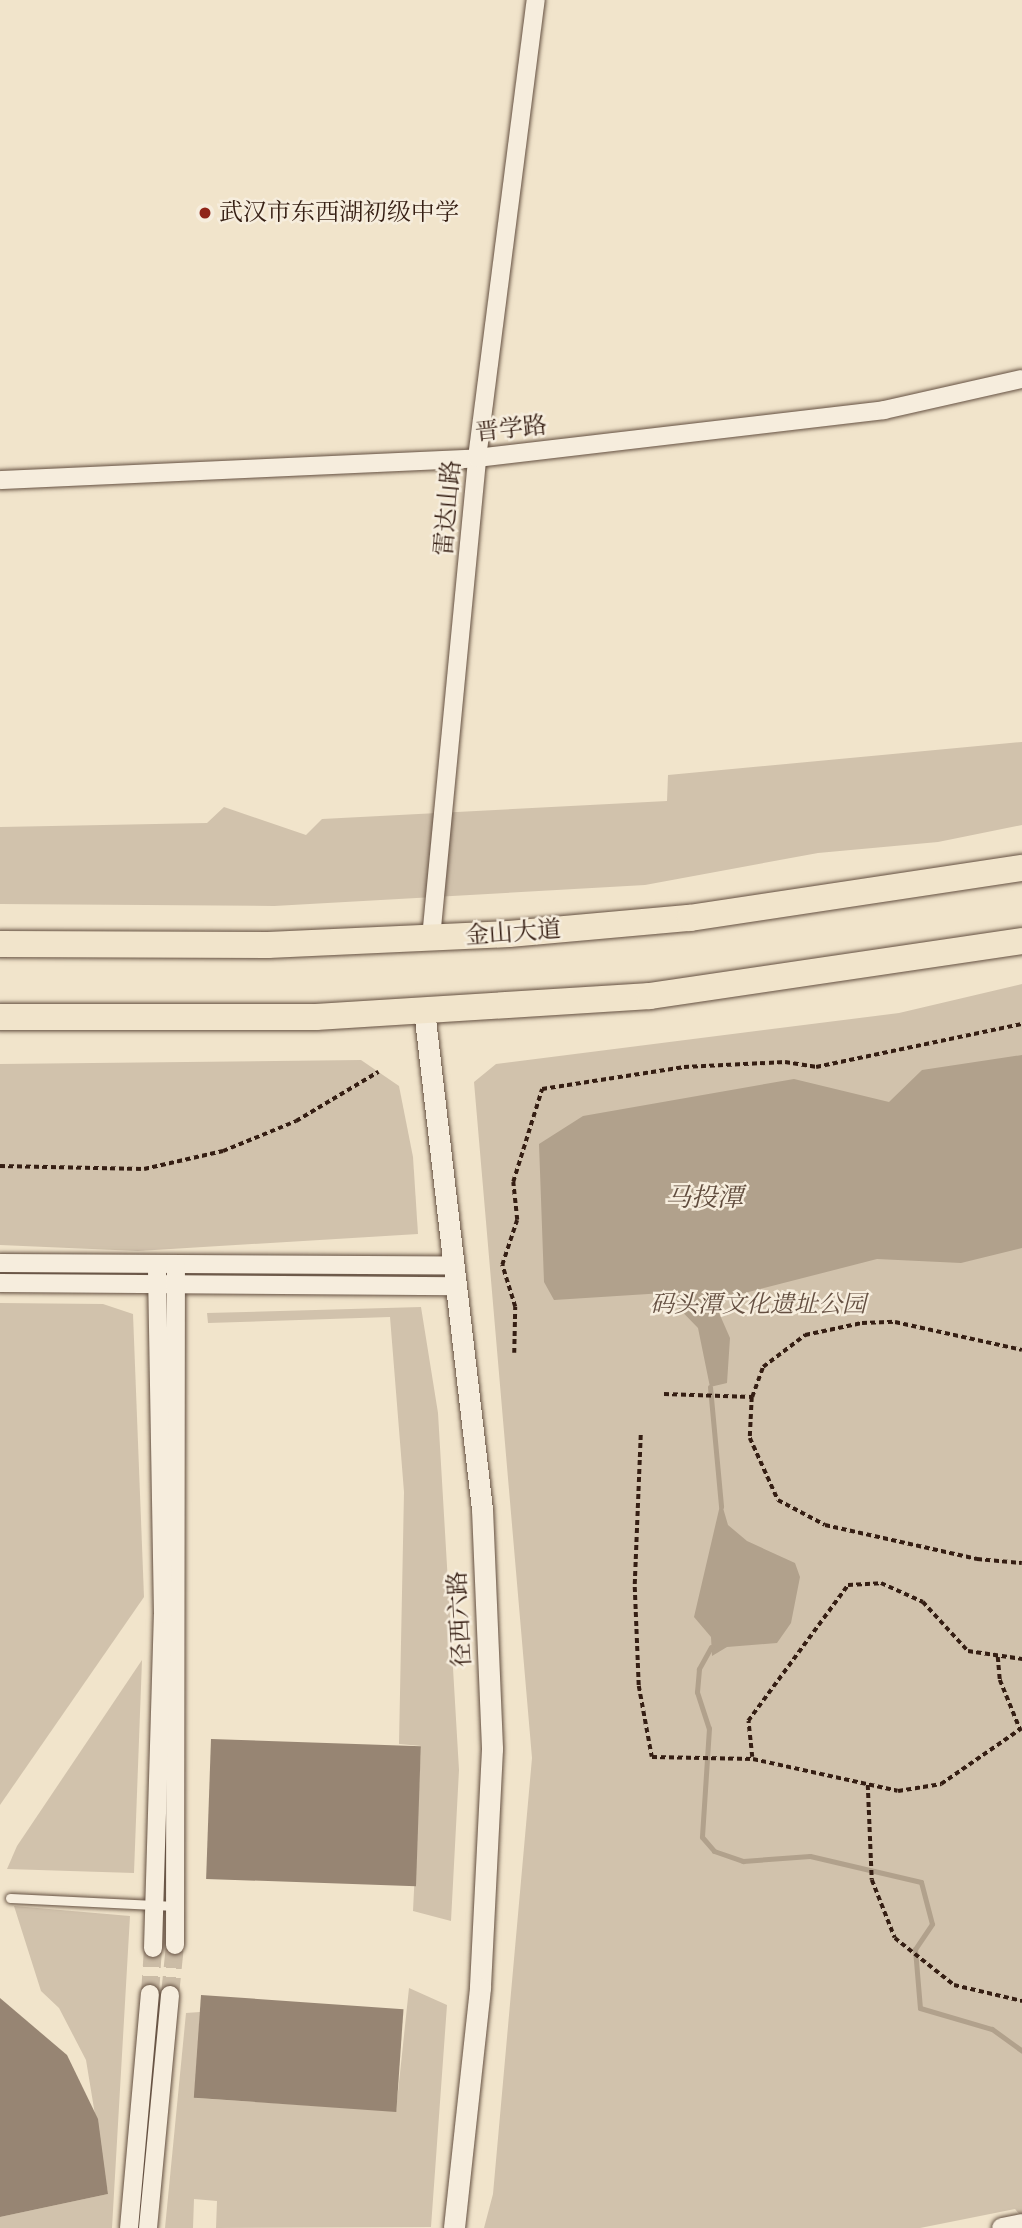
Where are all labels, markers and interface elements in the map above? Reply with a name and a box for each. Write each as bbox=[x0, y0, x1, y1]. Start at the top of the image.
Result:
place label: 武汉市东西湖初级中学 bbox=[219, 199, 459, 227]
marker: 武汉市东西湖初级中学 bbox=[197, 205, 213, 221]
street label: 晋学路 bbox=[474, 411, 548, 447]
street label: 雷达山路 bbox=[429, 459, 467, 557]
street label: 金山大道 bbox=[464, 915, 562, 951]
water label: 马投潭 bbox=[665, 1183, 743, 1215]
park label: 码头潭文化遗址公园 bbox=[650, 1291, 866, 1319]
street label: 径西六路 bbox=[443, 1570, 477, 1668]

